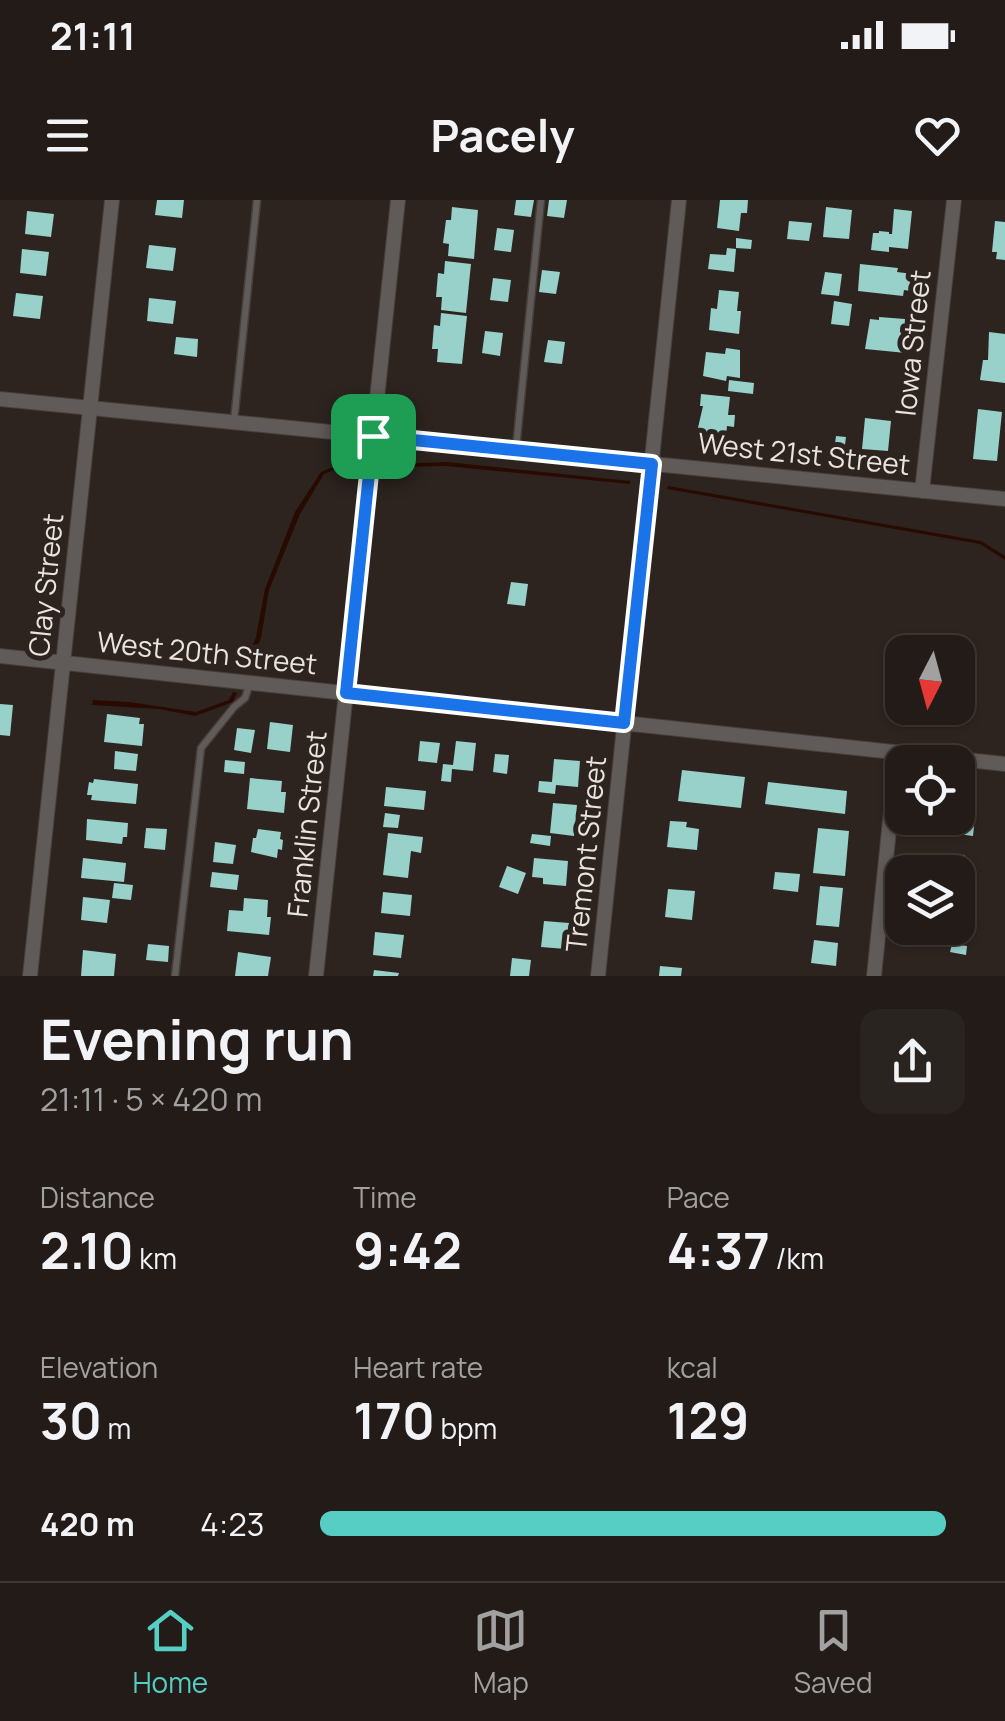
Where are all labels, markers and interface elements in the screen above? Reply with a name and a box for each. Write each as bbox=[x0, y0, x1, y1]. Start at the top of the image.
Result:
text: 21:11 bbox=[50, 9, 136, 61]
text: Pacely bbox=[430, 104, 575, 166]
icon: menu bbox=[40, 108, 95, 163]
icon: heart bbox=[910, 108, 965, 163]
street label: Iowa Street bbox=[885, 268, 939, 418]
pin bbox=[331, 394, 416, 479]
icon: arrive bbox=[346, 409, 401, 464]
street label: West 21st Street bbox=[696, 423, 912, 483]
street label: Clay Street bbox=[19, 511, 71, 658]
street label: West 20th Street bbox=[95, 622, 319, 682]
north arrow bbox=[885, 635, 975, 725]
map controls bbox=[885, 635, 975, 945]
street label: Franklin Street bbox=[277, 729, 335, 919]
button: locate bbox=[885, 745, 975, 835]
street label: Tremont Street bbox=[556, 754, 614, 954]
button: layers bbox=[885, 855, 975, 945]
text: Evening run bbox=[40, 1001, 354, 1077]
button: share bbox=[860, 1009, 965, 1114]
text: 21:11 · 5 × 420 m bbox=[40, 1077, 262, 1121]
text: Distance bbox=[40, 1178, 155, 1216]
text: Time bbox=[353, 1178, 417, 1216]
text: Pace bbox=[667, 1178, 730, 1216]
text: 2.10 bbox=[40, 1216, 134, 1284]
text: 9:42 bbox=[353, 1216, 462, 1284]
text: 4:37 bbox=[667, 1216, 770, 1284]
text: km bbox=[134, 1239, 177, 1277]
text: /km bbox=[770, 1239, 824, 1277]
text: Elevation bbox=[40, 1348, 158, 1386]
text: Heart rate bbox=[353, 1348, 483, 1386]
text: kcal bbox=[667, 1348, 718, 1386]
text: 30 bbox=[40, 1386, 102, 1454]
text: 170 bbox=[353, 1386, 435, 1454]
text: 129 bbox=[667, 1386, 749, 1454]
text: m bbox=[102, 1409, 131, 1447]
text: bpm bbox=[435, 1409, 497, 1447]
text: 420 m bbox=[40, 1502, 135, 1546]
text: 4:23 bbox=[200, 1502, 264, 1546]
tab: Home bbox=[132, 1603, 208, 1701]
tab: Map bbox=[473, 1603, 529, 1701]
tab: Saved bbox=[794, 1603, 873, 1701]

